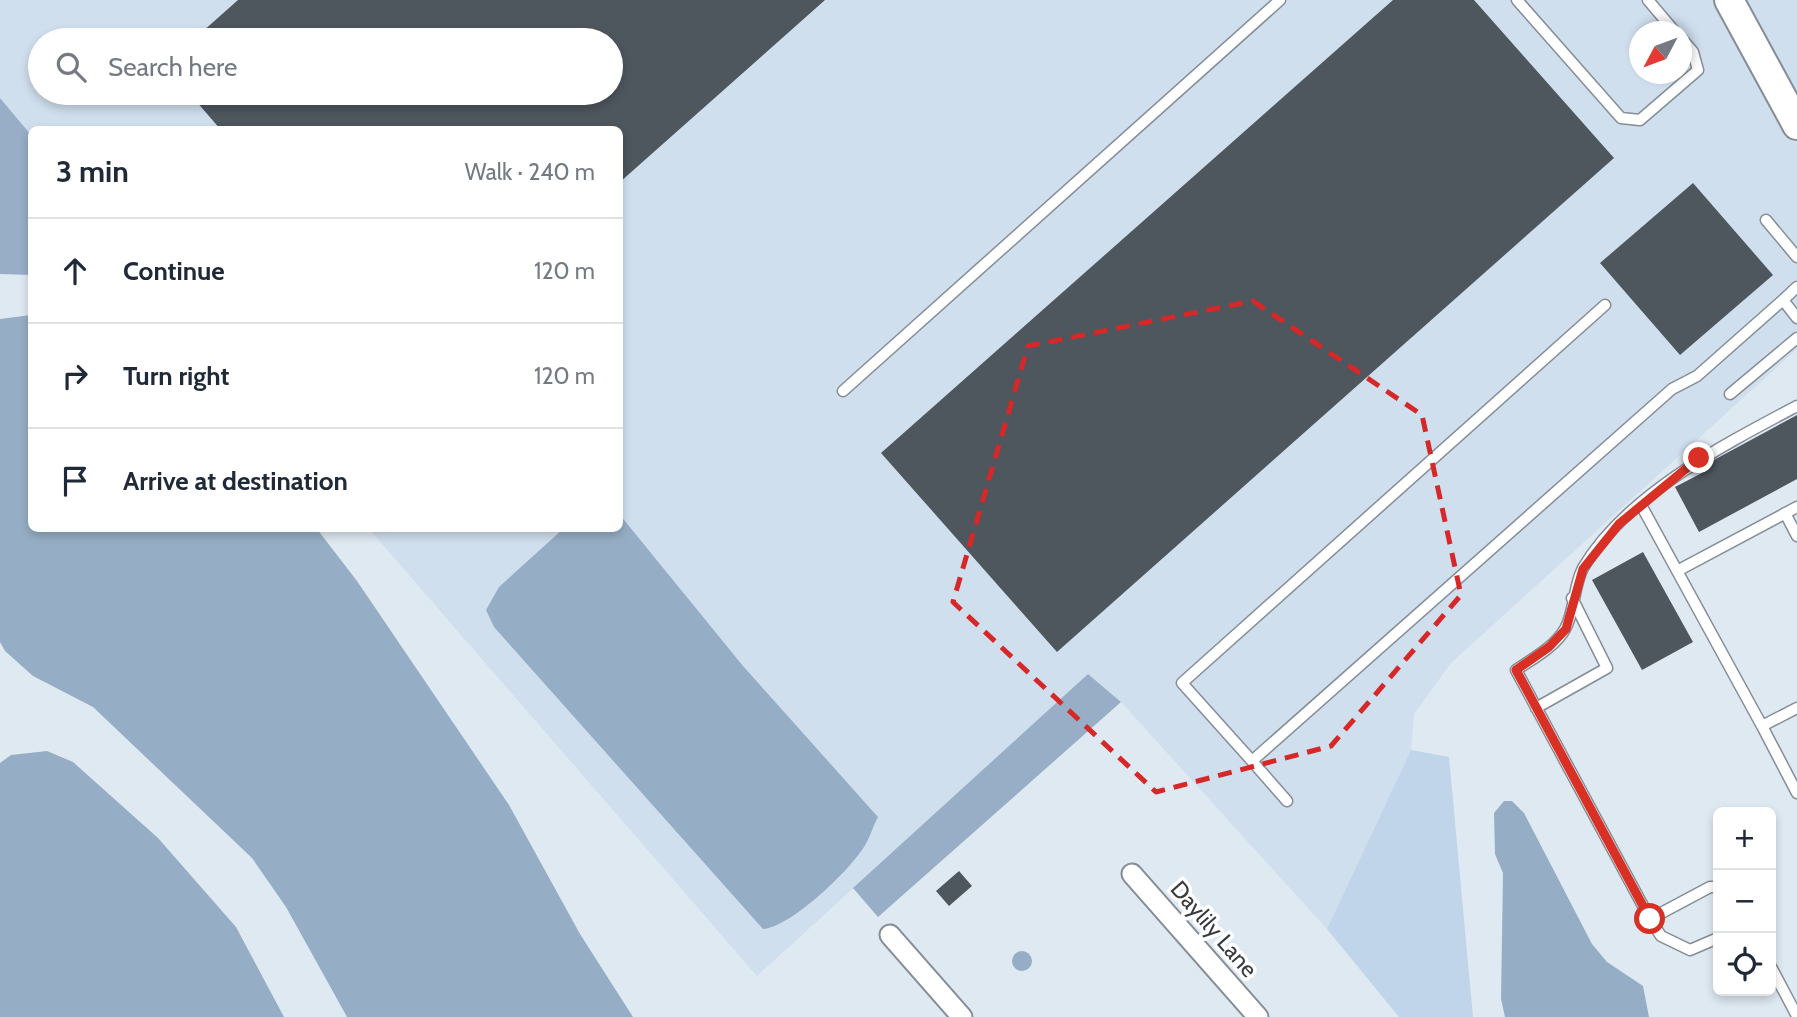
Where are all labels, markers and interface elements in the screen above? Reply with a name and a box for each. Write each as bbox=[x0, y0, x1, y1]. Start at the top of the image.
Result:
north arrow bbox=[1629, 21, 1692, 84]
search box bbox=[28, 28, 623, 105]
icon: search bbox=[52, 48, 90, 86]
text: Search here bbox=[108, 51, 237, 83]
text: 3 min bbox=[56, 153, 129, 190]
text: Walk · 240 m bbox=[465, 158, 595, 186]
icon: ahead bbox=[56, 252, 94, 290]
text: Continue bbox=[123, 255, 225, 287]
text: 120 m bbox=[534, 257, 595, 285]
icon: right bbox=[56, 357, 94, 395]
text: Turn right bbox=[123, 360, 229, 392]
text: 120 m bbox=[534, 362, 595, 390]
route end bbox=[1683, 442, 1714, 473]
icon: arrive bbox=[56, 462, 94, 500]
text: Arrive at destination bbox=[123, 465, 348, 497]
map controls bbox=[1713, 807, 1776, 996]
button: + bbox=[1713, 807, 1776, 870]
button: − bbox=[1713, 870, 1776, 933]
street label: Daylily Lane bbox=[1165, 875, 1264, 983]
route start bbox=[1634, 903, 1665, 934]
button: locate bbox=[1713, 933, 1776, 996]

